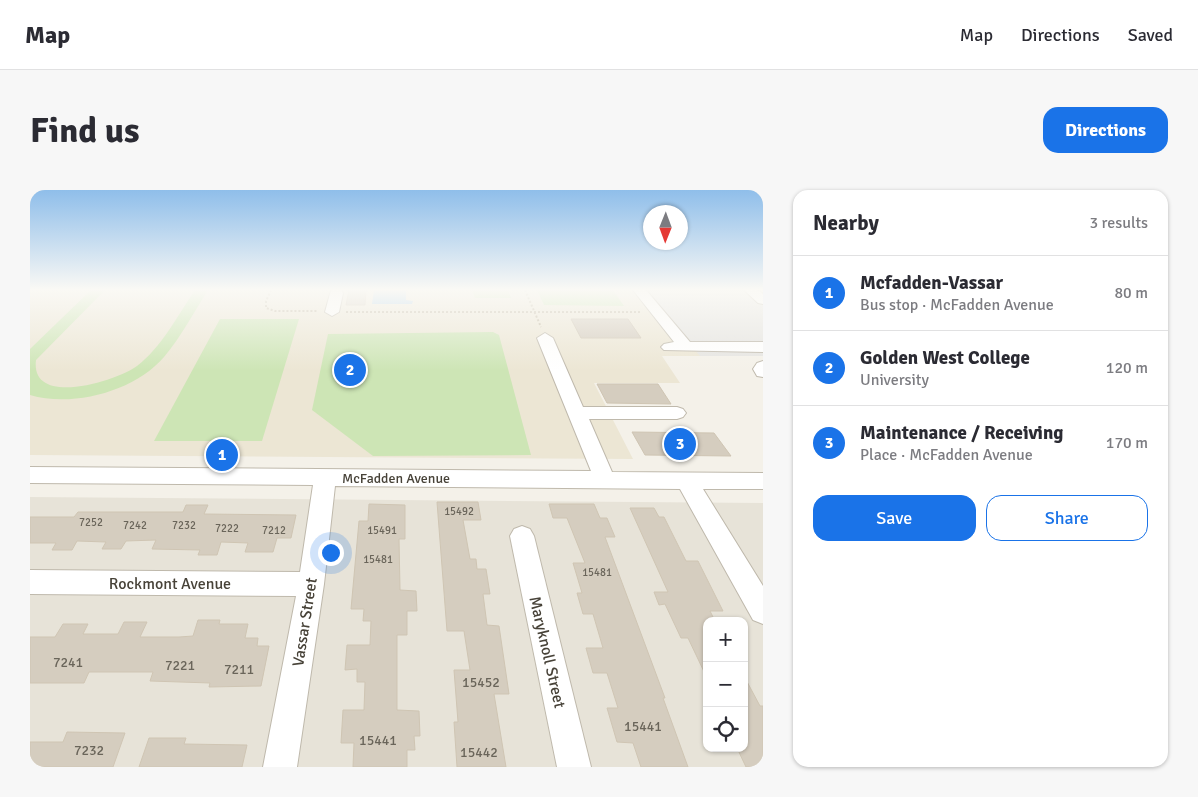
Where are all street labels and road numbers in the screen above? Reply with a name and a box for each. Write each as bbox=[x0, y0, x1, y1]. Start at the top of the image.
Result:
street label: McFadden Avenue bbox=[342, 470, 450, 487]
street label: Rockmont Avenue bbox=[109, 574, 231, 594]
street label: Vassar Street bbox=[288, 576, 322, 668]
street label: Maryknoll Street bbox=[524, 594, 570, 711]

